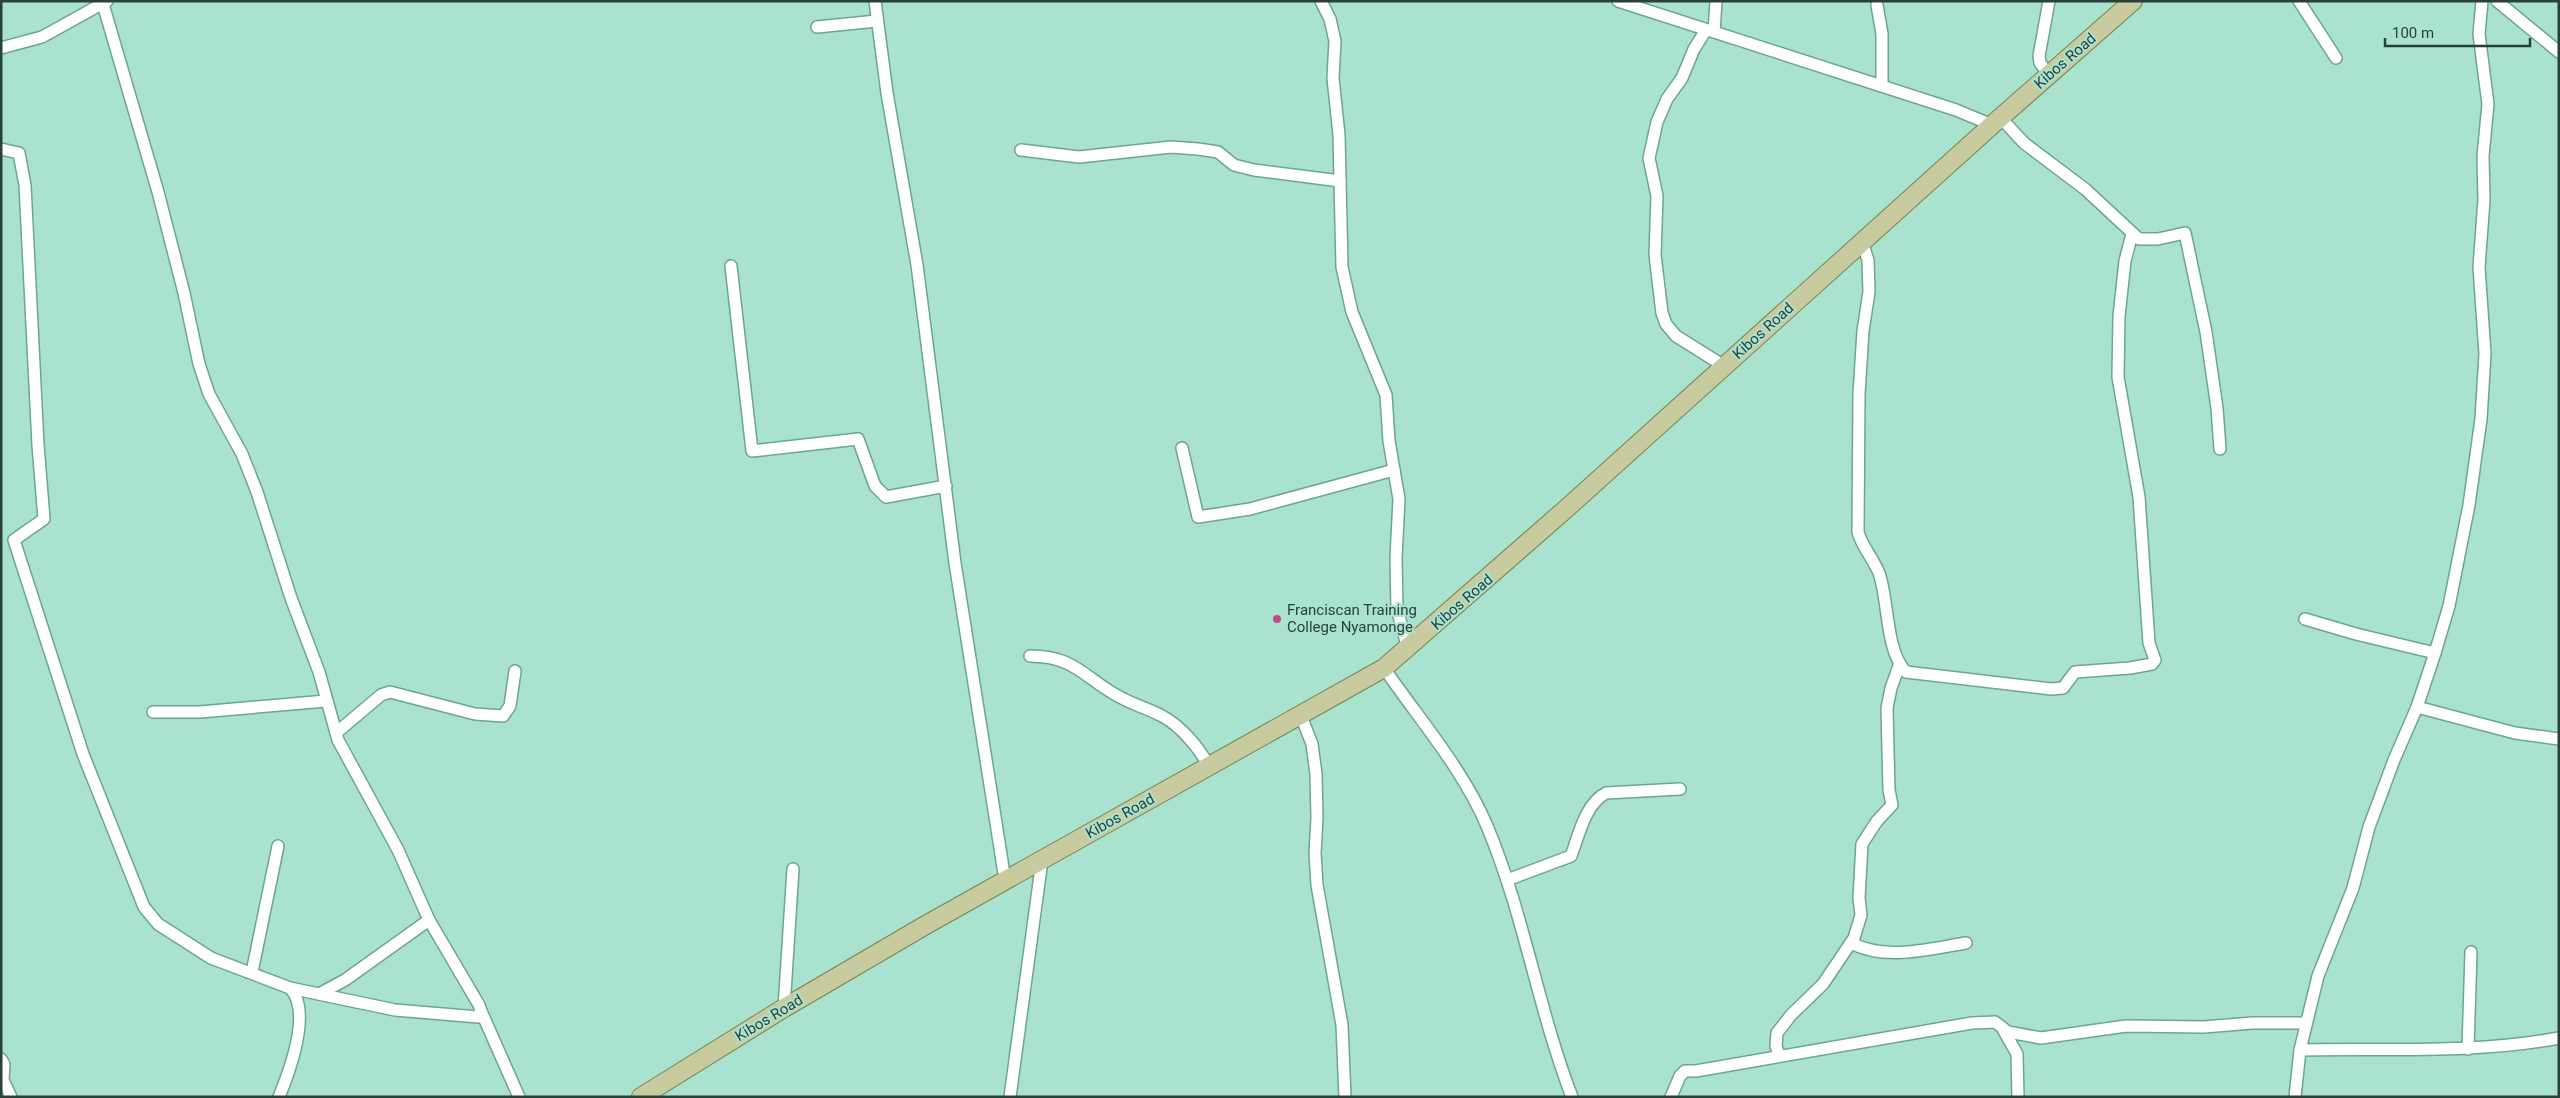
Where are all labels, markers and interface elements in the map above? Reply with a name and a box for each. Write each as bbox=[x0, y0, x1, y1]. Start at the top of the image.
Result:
scale bar bbox=[2385, 15, 2530, 47]
text: 100 m bbox=[2392, 24, 2434, 42]
street label: Kibos Road bbox=[2030, 29, 2100, 93]
street label: Kibos Road bbox=[1729, 299, 1797, 363]
street label: Kibos Road bbox=[1427, 570, 1497, 634]
place label: Franciscan Training College Nyamonge bbox=[1287, 601, 1417, 636]
marker: Franciscan Training College Nyamonge bbox=[1271, 613, 1283, 625]
street label: Kibos Road bbox=[1082, 790, 1158, 842]
street label: Kibos Road bbox=[732, 991, 806, 1045]

